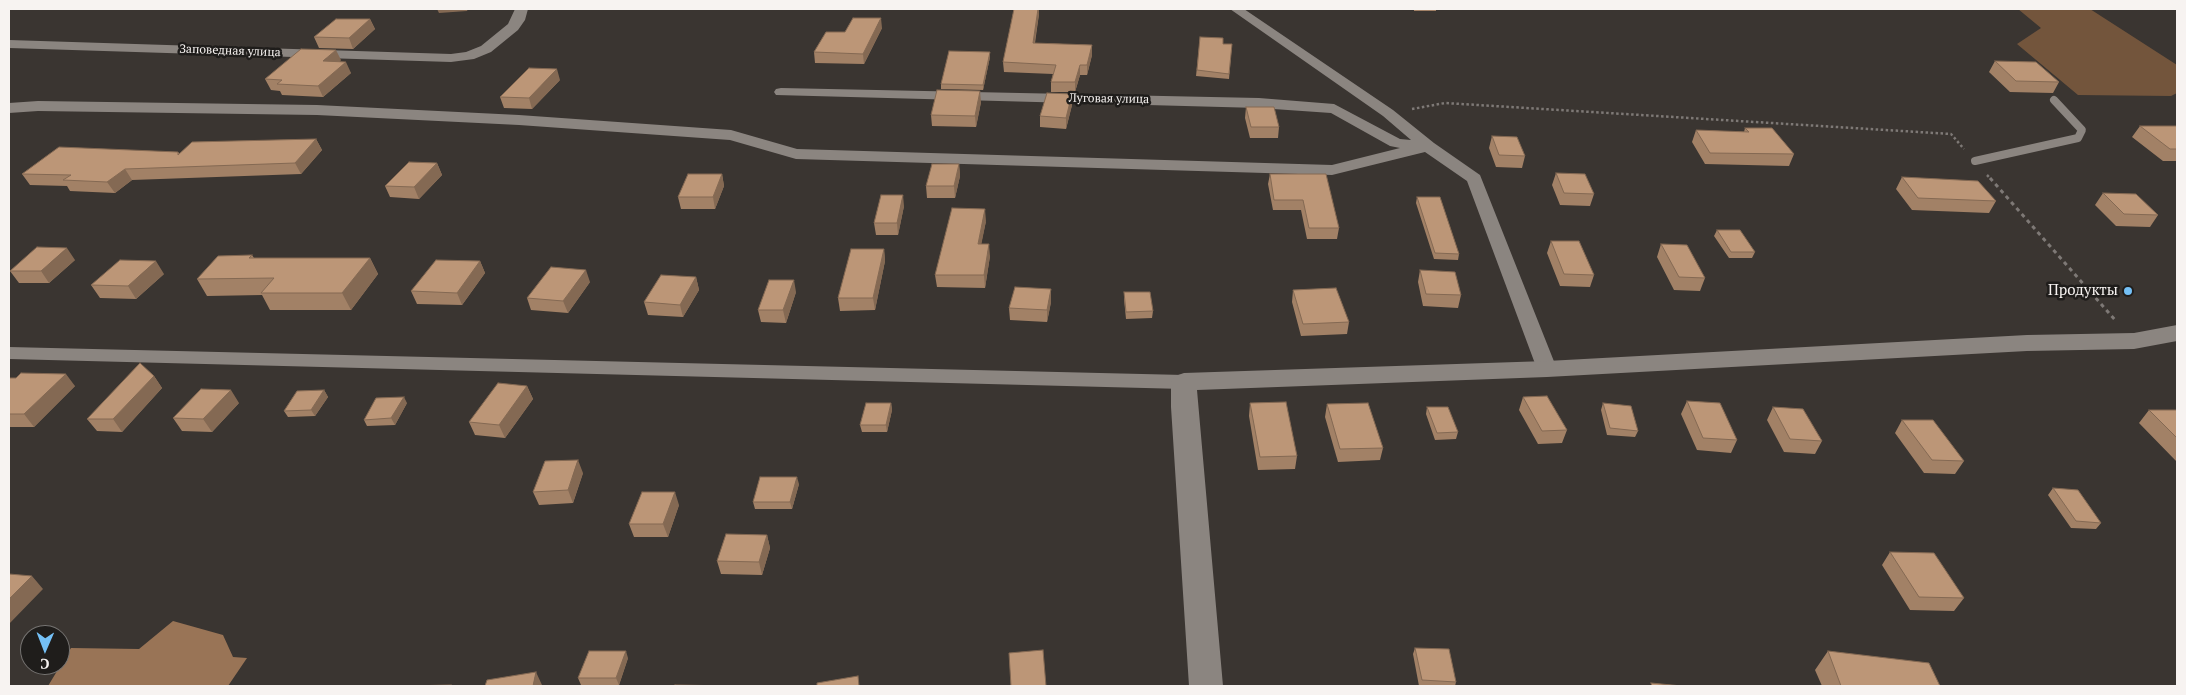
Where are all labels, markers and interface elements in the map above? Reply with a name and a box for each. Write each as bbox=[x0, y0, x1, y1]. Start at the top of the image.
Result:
street label: Заповедная улица bbox=[179, 42, 281, 60]
street label: Луговая улица bbox=[1069, 91, 1149, 107]
place label: Продукты bbox=[2048, 282, 2118, 300]
marker: Продукты bbox=[2122, 285, 2134, 297]
north arrow bbox=[20, 625, 70, 675]
text: С bbox=[40, 655, 49, 674]

